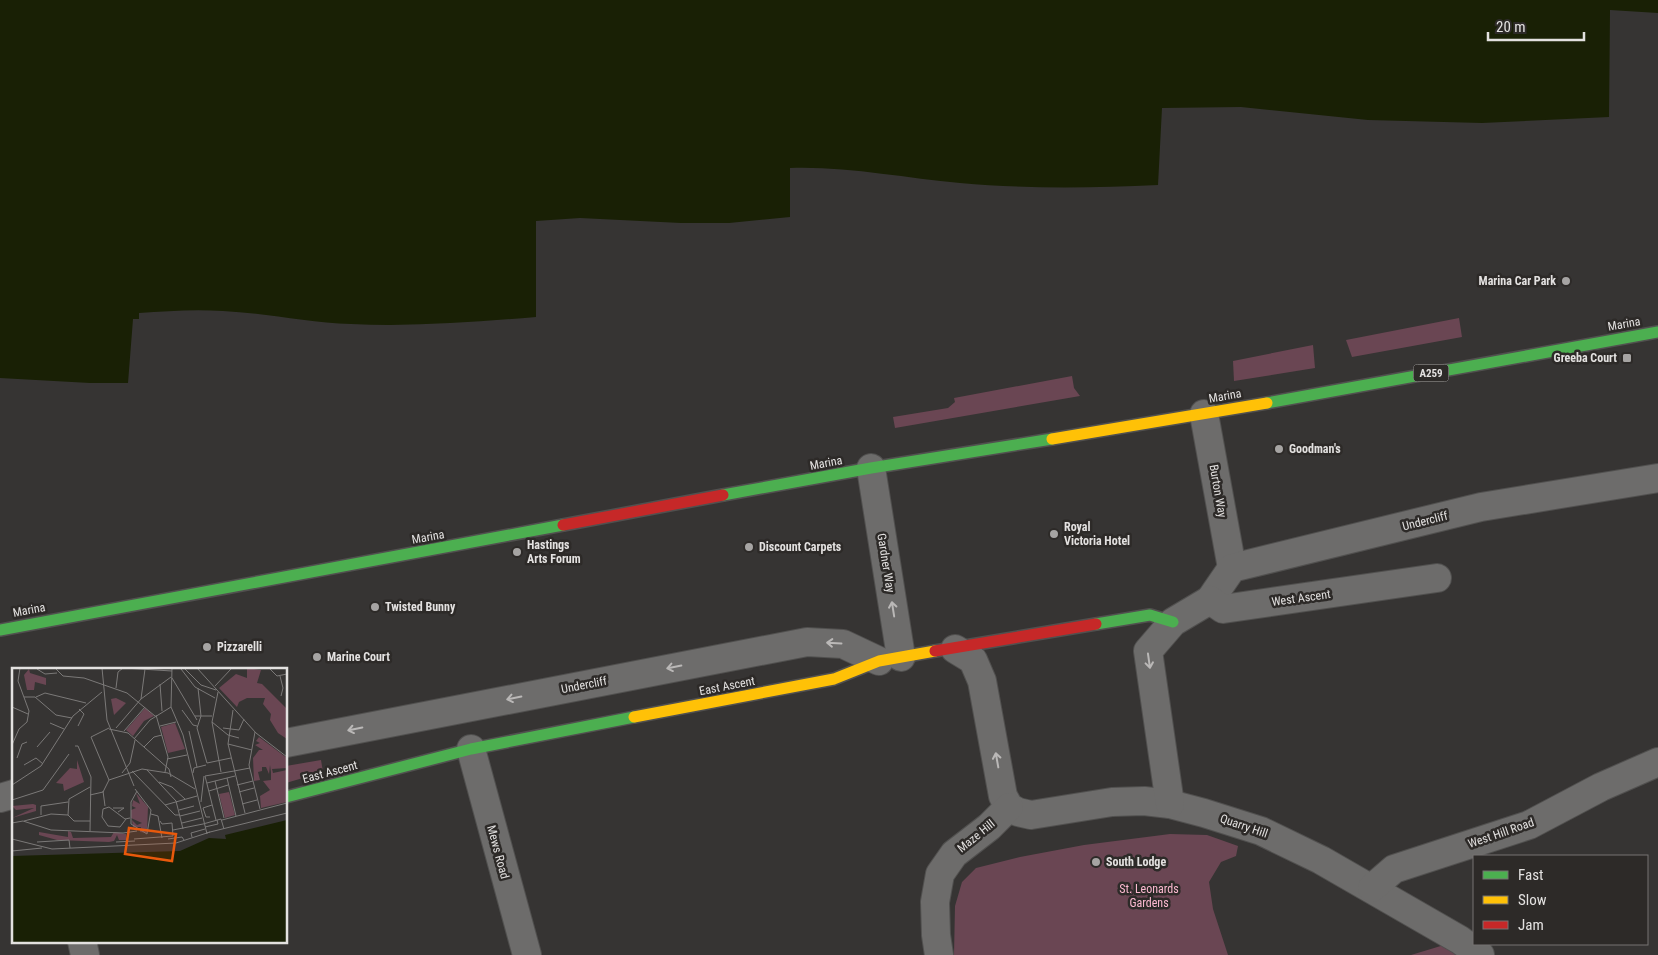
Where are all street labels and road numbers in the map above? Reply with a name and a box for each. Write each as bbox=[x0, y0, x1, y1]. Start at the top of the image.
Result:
street label: Marina bbox=[1607, 314, 1642, 334]
road number: A259 bbox=[1414, 364, 1448, 382]
street label: Marina bbox=[1208, 386, 1243, 406]
street label: Marina bbox=[809, 453, 844, 473]
street label: Burton Way bbox=[1206, 463, 1230, 519]
street label: Undercliff bbox=[1401, 509, 1449, 533]
street label: Marina bbox=[411, 527, 446, 547]
street label: Gardner Way bbox=[874, 532, 898, 594]
street label: West Ascent bbox=[1271, 587, 1332, 609]
street label: Marina bbox=[12, 600, 47, 620]
street label: Undercliff bbox=[560, 674, 608, 696]
street label: East Ascent bbox=[698, 674, 756, 698]
street label: East Ascent bbox=[301, 758, 359, 786]
street label: Quarry Hill bbox=[1218, 811, 1270, 841]
street label: West Hill Road bbox=[1466, 815, 1536, 851]
street label: Maze Hill bbox=[954, 817, 998, 855]
street label: Mews Road bbox=[484, 824, 512, 880]

